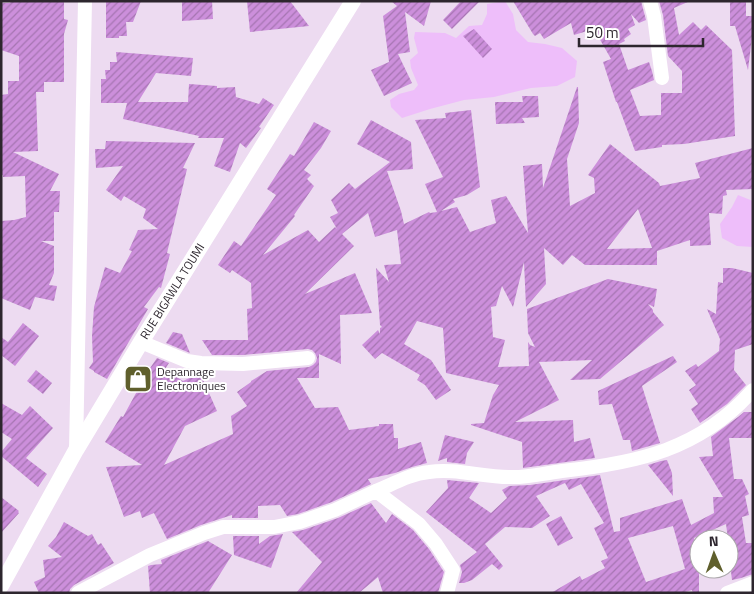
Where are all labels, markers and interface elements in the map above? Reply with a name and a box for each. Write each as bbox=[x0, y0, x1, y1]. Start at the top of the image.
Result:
scale bar bbox=[579, 15, 703, 47]
text: 50 m bbox=[586, 21, 619, 44]
street label: RUE BIGAWLA TOUMI bbox=[135, 239, 209, 343]
place label: Depannage Electroniques bbox=[157, 362, 226, 395]
shop icon: Depannage Electroniques bbox=[123, 364, 153, 394]
north arrow bbox=[689, 529, 739, 579]
text: N bbox=[708, 530, 719, 551]

